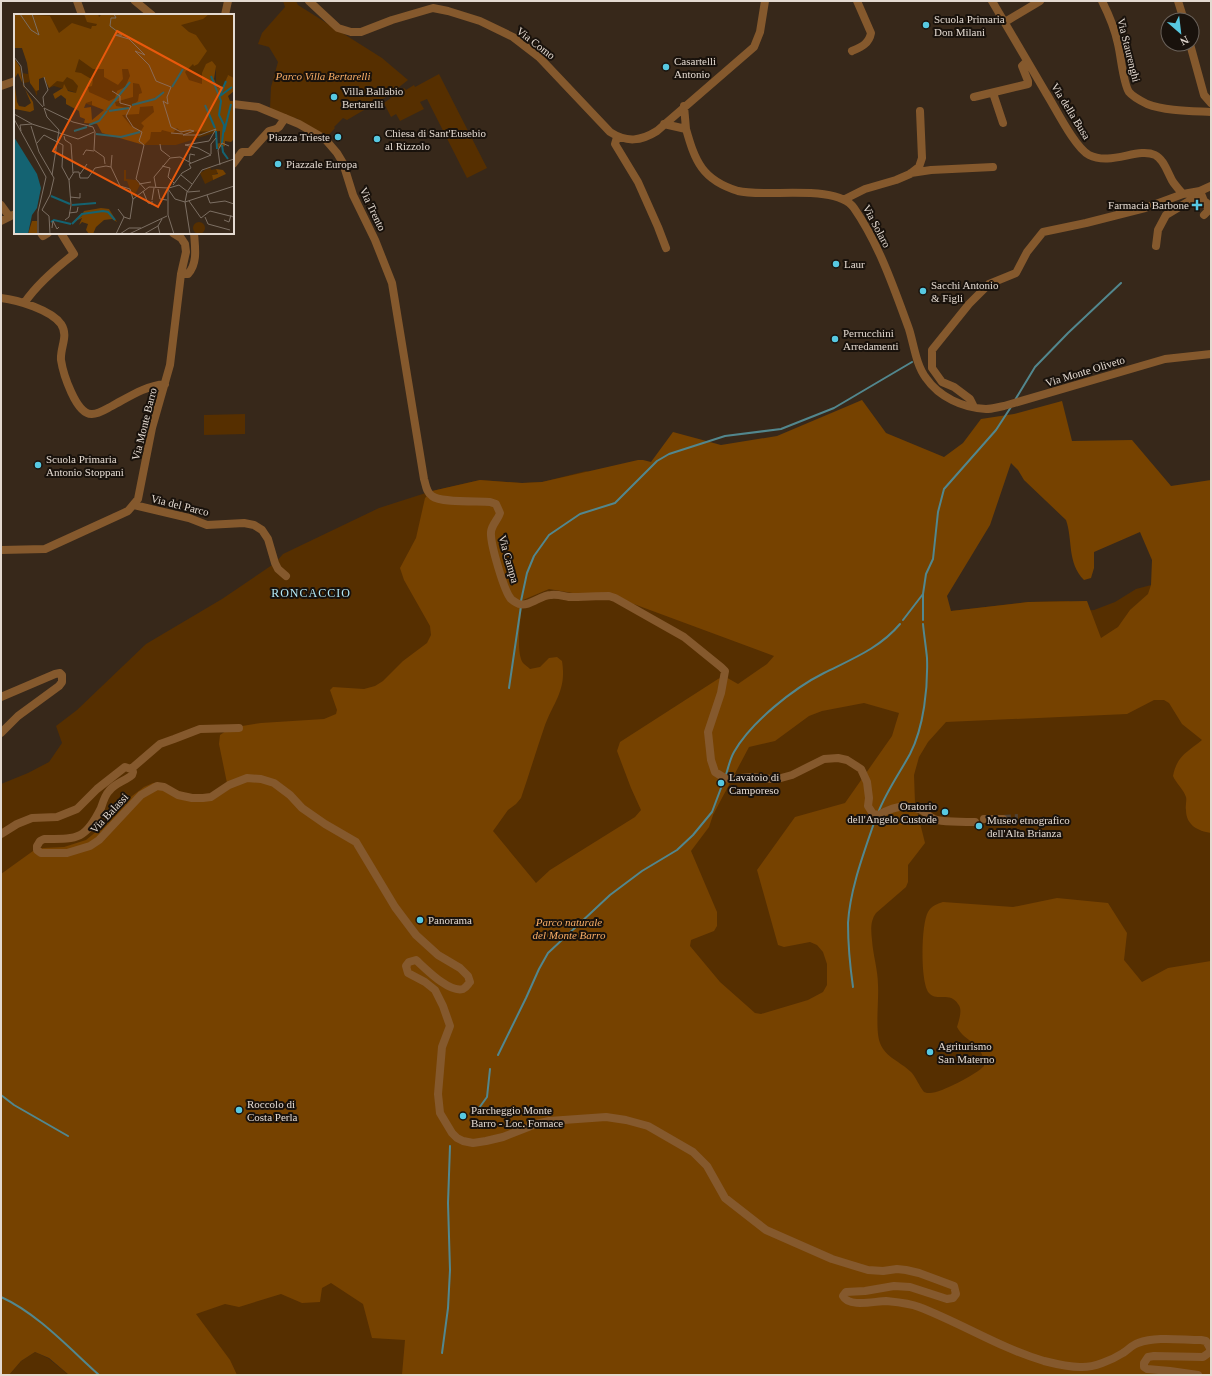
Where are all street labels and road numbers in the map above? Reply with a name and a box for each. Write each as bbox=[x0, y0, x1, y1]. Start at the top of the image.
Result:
street label: Via Staurenghi bbox=[1115, 17, 1143, 83]
street label: Via Como bbox=[515, 24, 558, 62]
street label: Via della Busa bbox=[1049, 81, 1093, 141]
street label: Via Trento bbox=[358, 185, 389, 233]
street label: Via Solaro bbox=[861, 203, 893, 250]
street label: Via Monte Oliveto bbox=[1044, 353, 1127, 389]
street label: Via Monte Barro bbox=[129, 386, 159, 462]
street label: Via del Parco bbox=[150, 492, 211, 518]
street label: Via Campa bbox=[496, 534, 522, 584]
street label: Via Balassi bbox=[88, 791, 130, 835]

